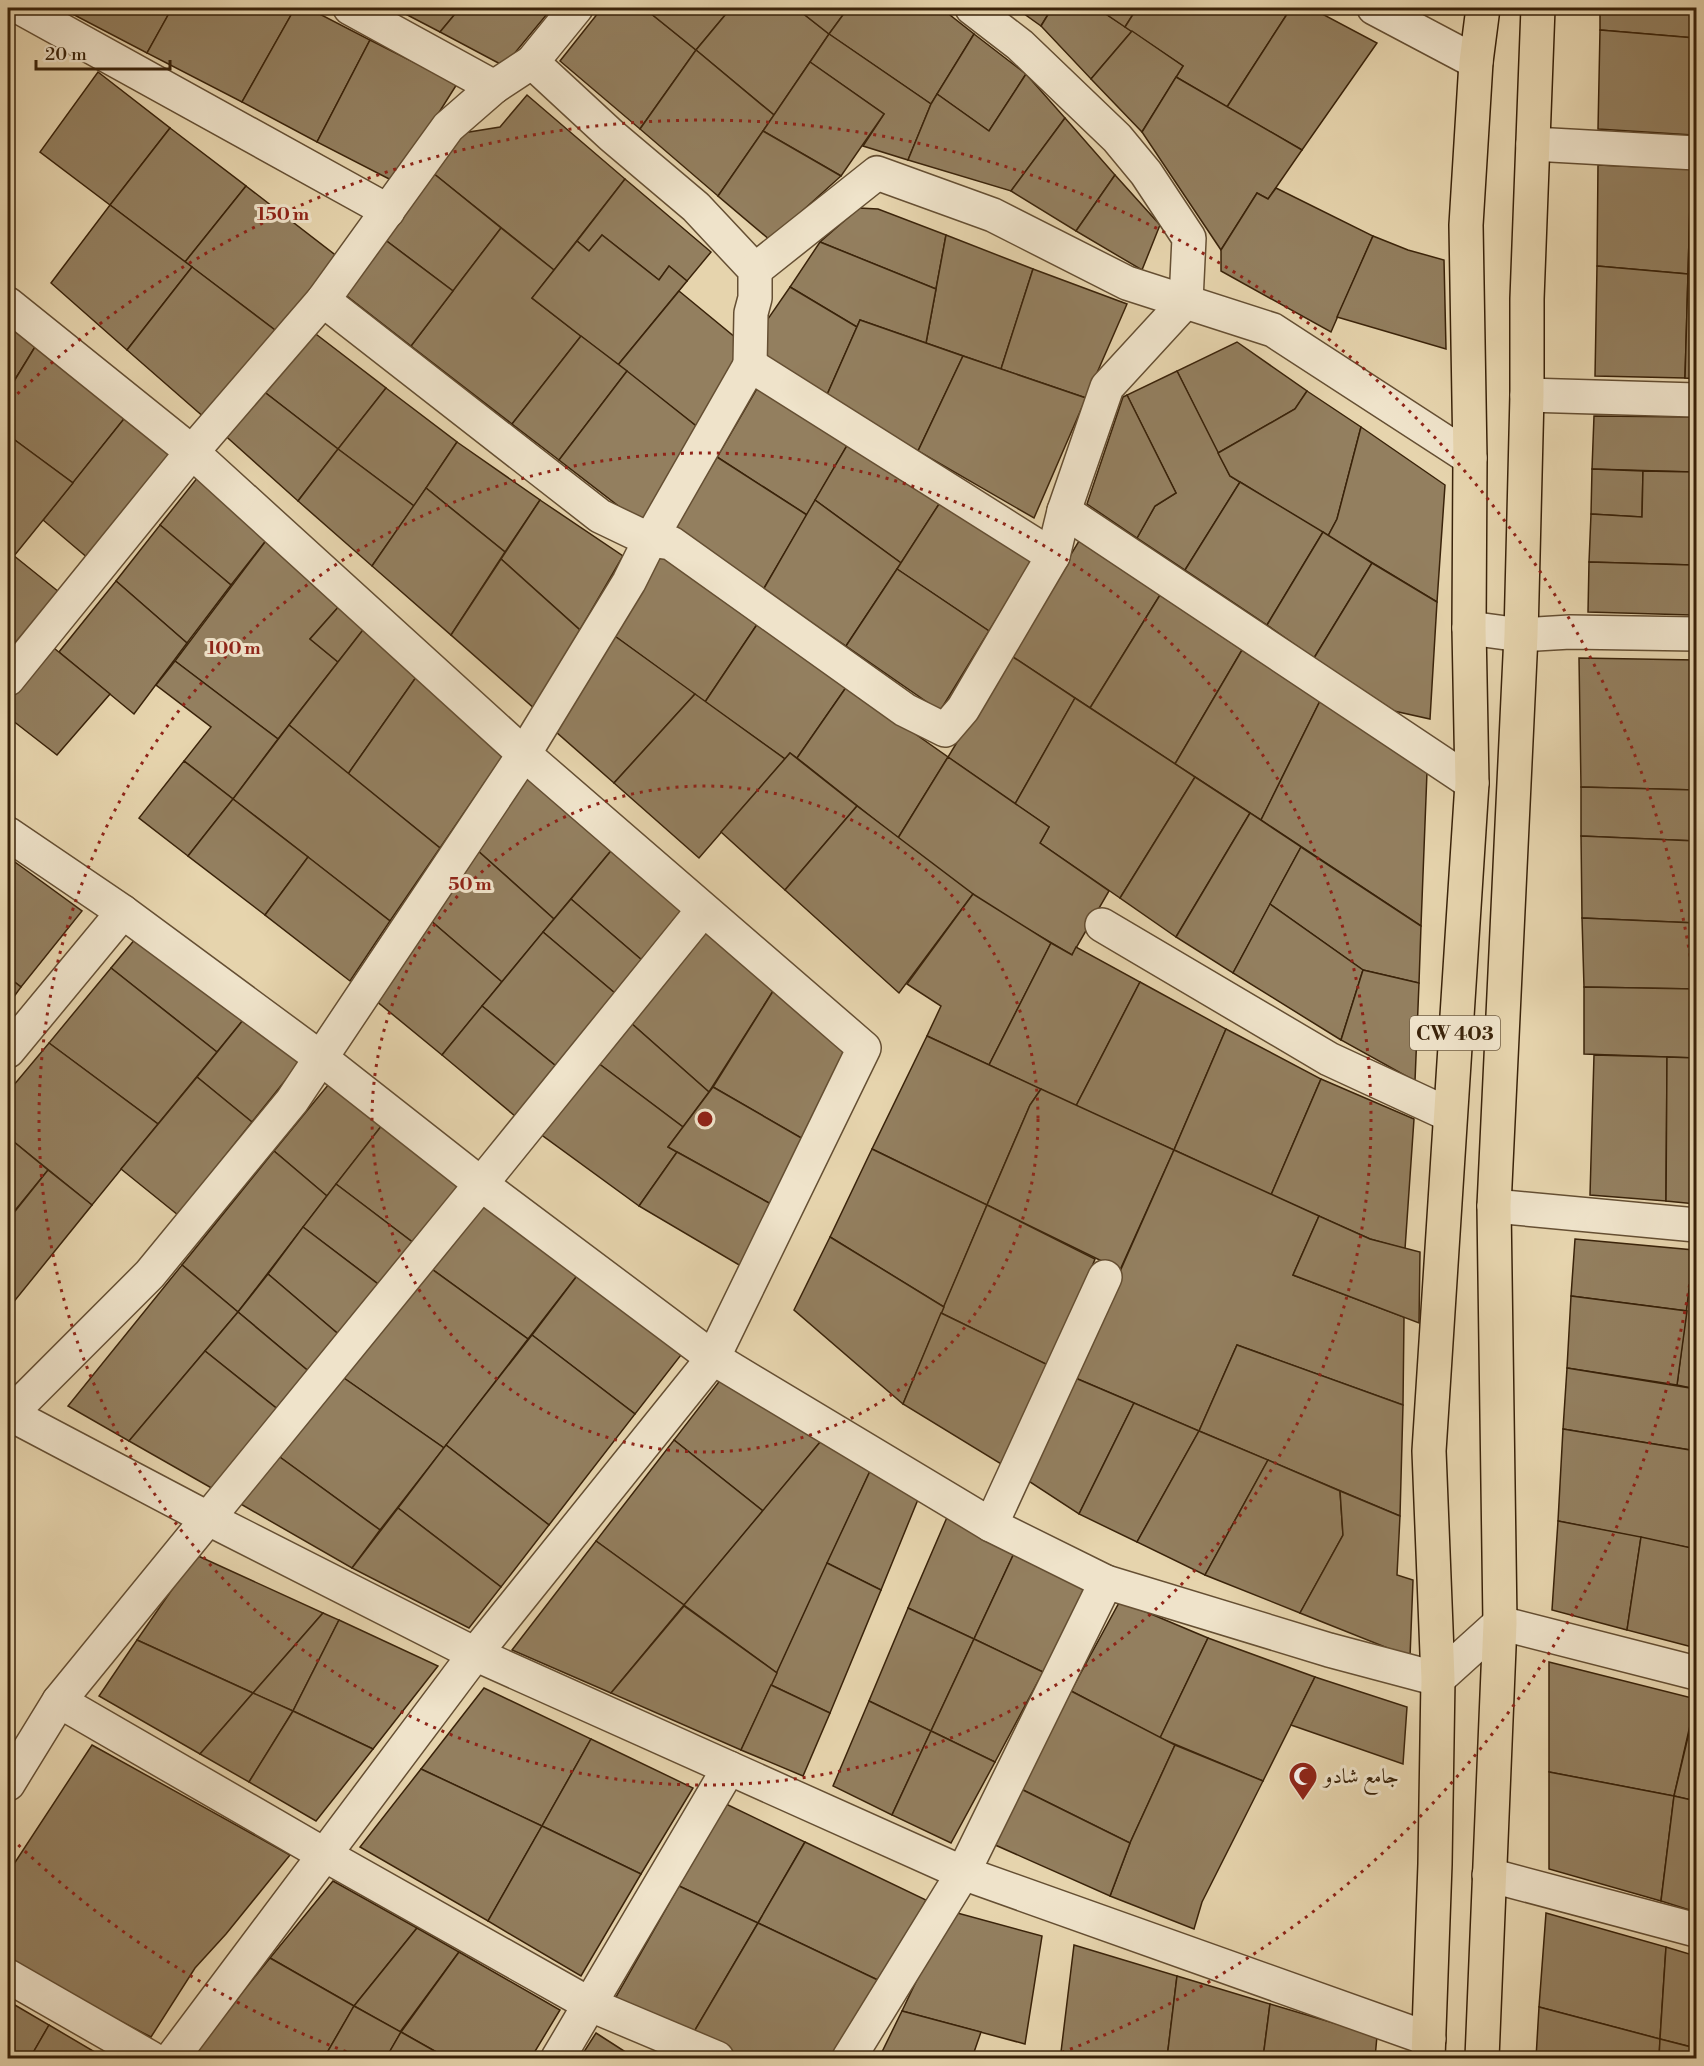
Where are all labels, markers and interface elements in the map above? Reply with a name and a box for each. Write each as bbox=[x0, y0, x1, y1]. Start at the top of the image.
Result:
scale bar bbox=[36, 33, 170, 71]
text: 20 m bbox=[45, 43, 87, 66]
text: 150 m bbox=[257, 203, 310, 226]
text: 100 m bbox=[207, 637, 261, 660]
text: 50 m bbox=[448, 873, 492, 896]
road number: CW 403 bbox=[1410, 1016, 1500, 1050]
centre of rings bbox=[695, 1109, 715, 1129]
mosque icon: جامع شادو bbox=[1287, 1760, 1319, 1802]
place label: جامع شادو bbox=[1322, 1764, 1399, 1795]

